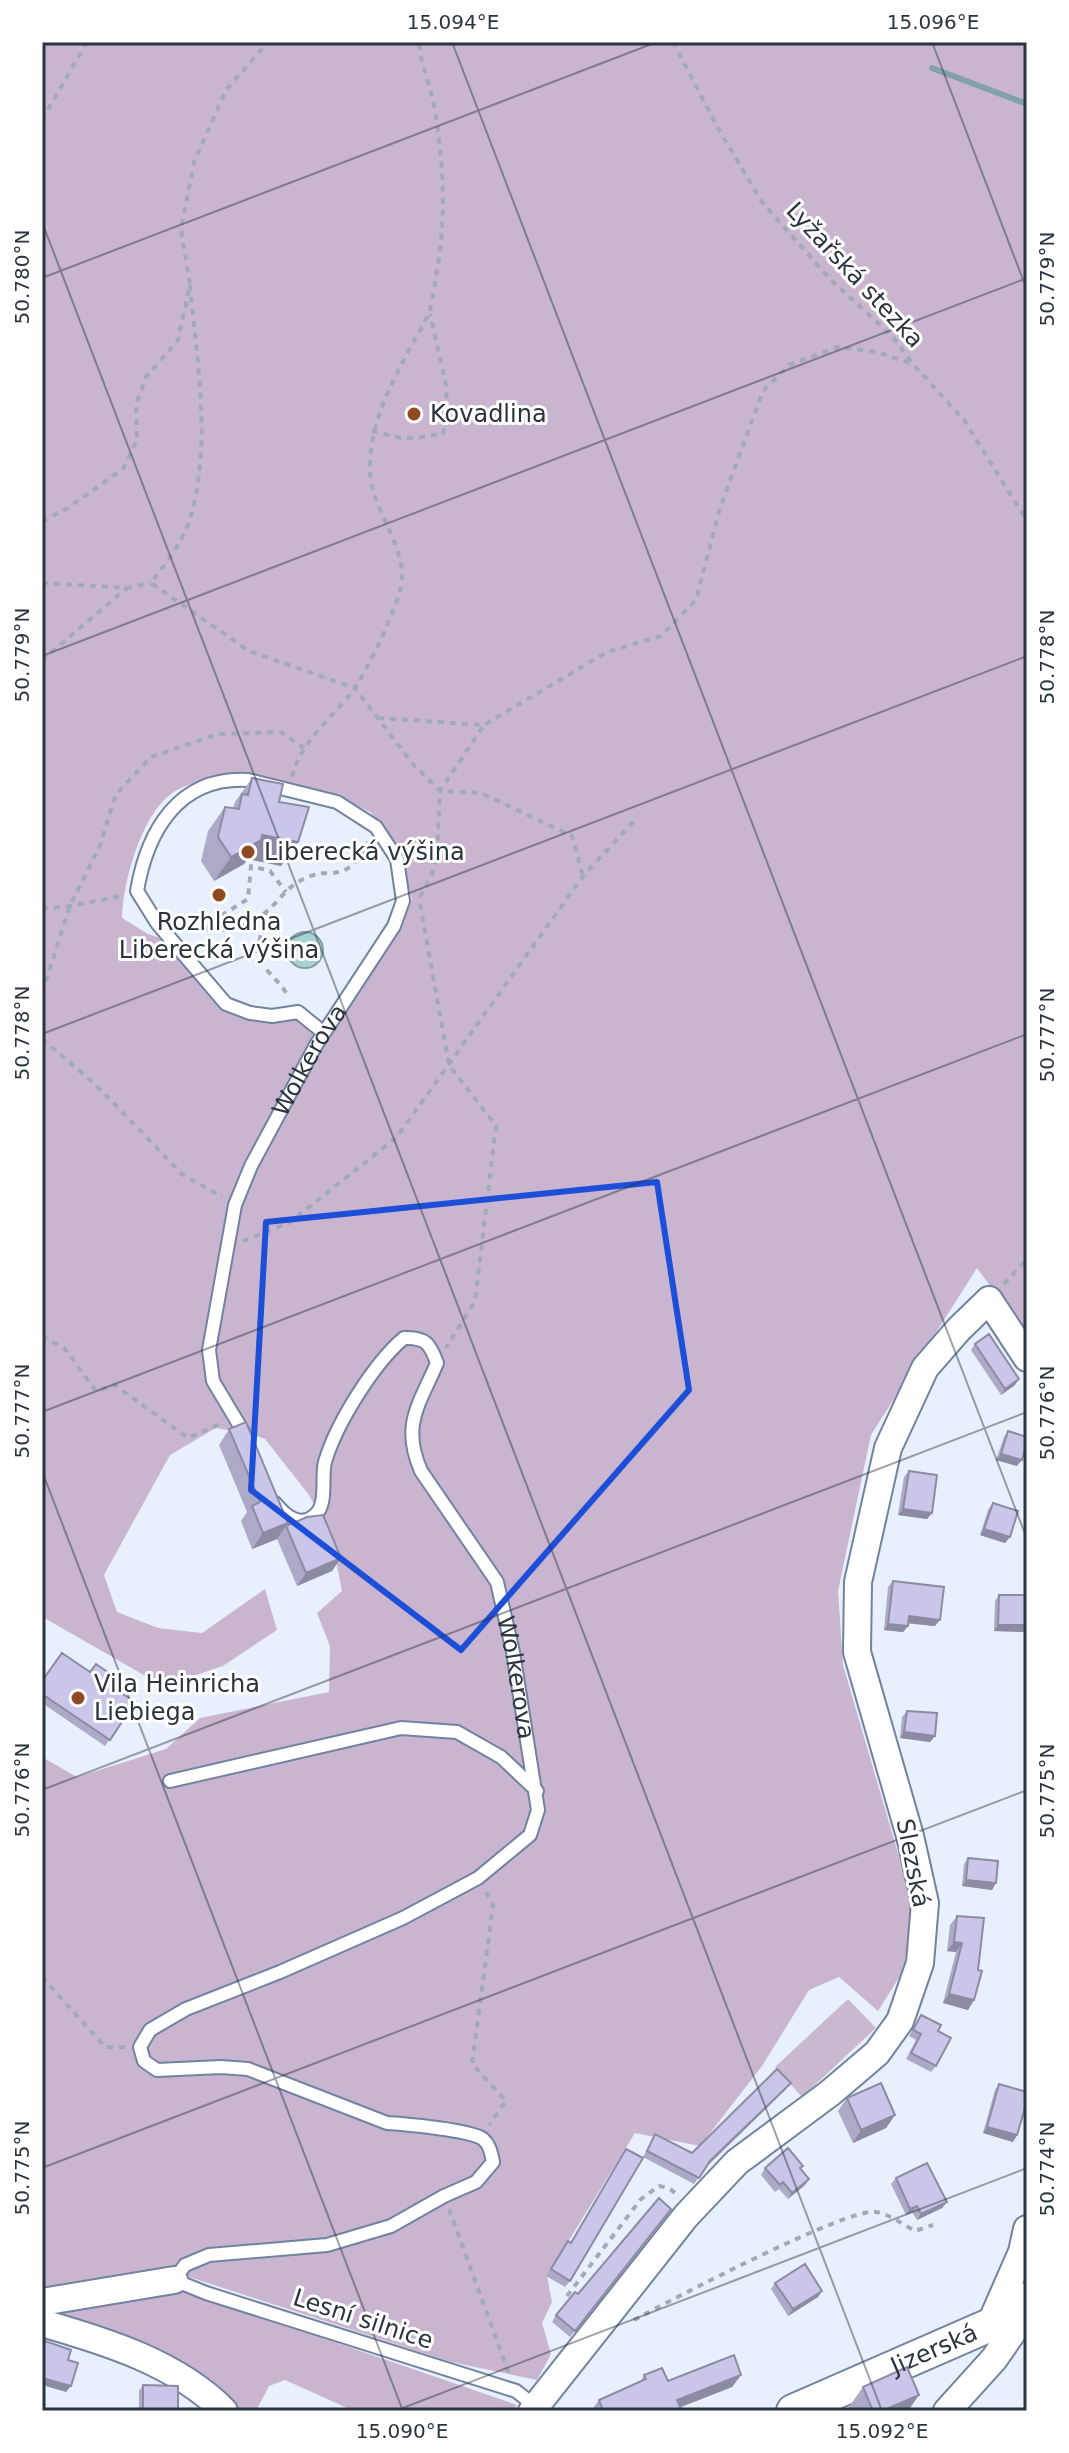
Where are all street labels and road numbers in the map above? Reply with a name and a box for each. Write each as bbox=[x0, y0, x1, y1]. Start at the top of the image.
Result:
street label: Lyžařská stezka bbox=[781, 197, 929, 353]
street label: Wolkerova bbox=[266, 999, 353, 1121]
street label: Wolkerova bbox=[491, 1613, 541, 1741]
street label: Slezská bbox=[891, 1816, 935, 1910]
street label: Lesní silnice bbox=[290, 2283, 436, 2355]
street label: Jizerská bbox=[885, 2318, 982, 2381]

